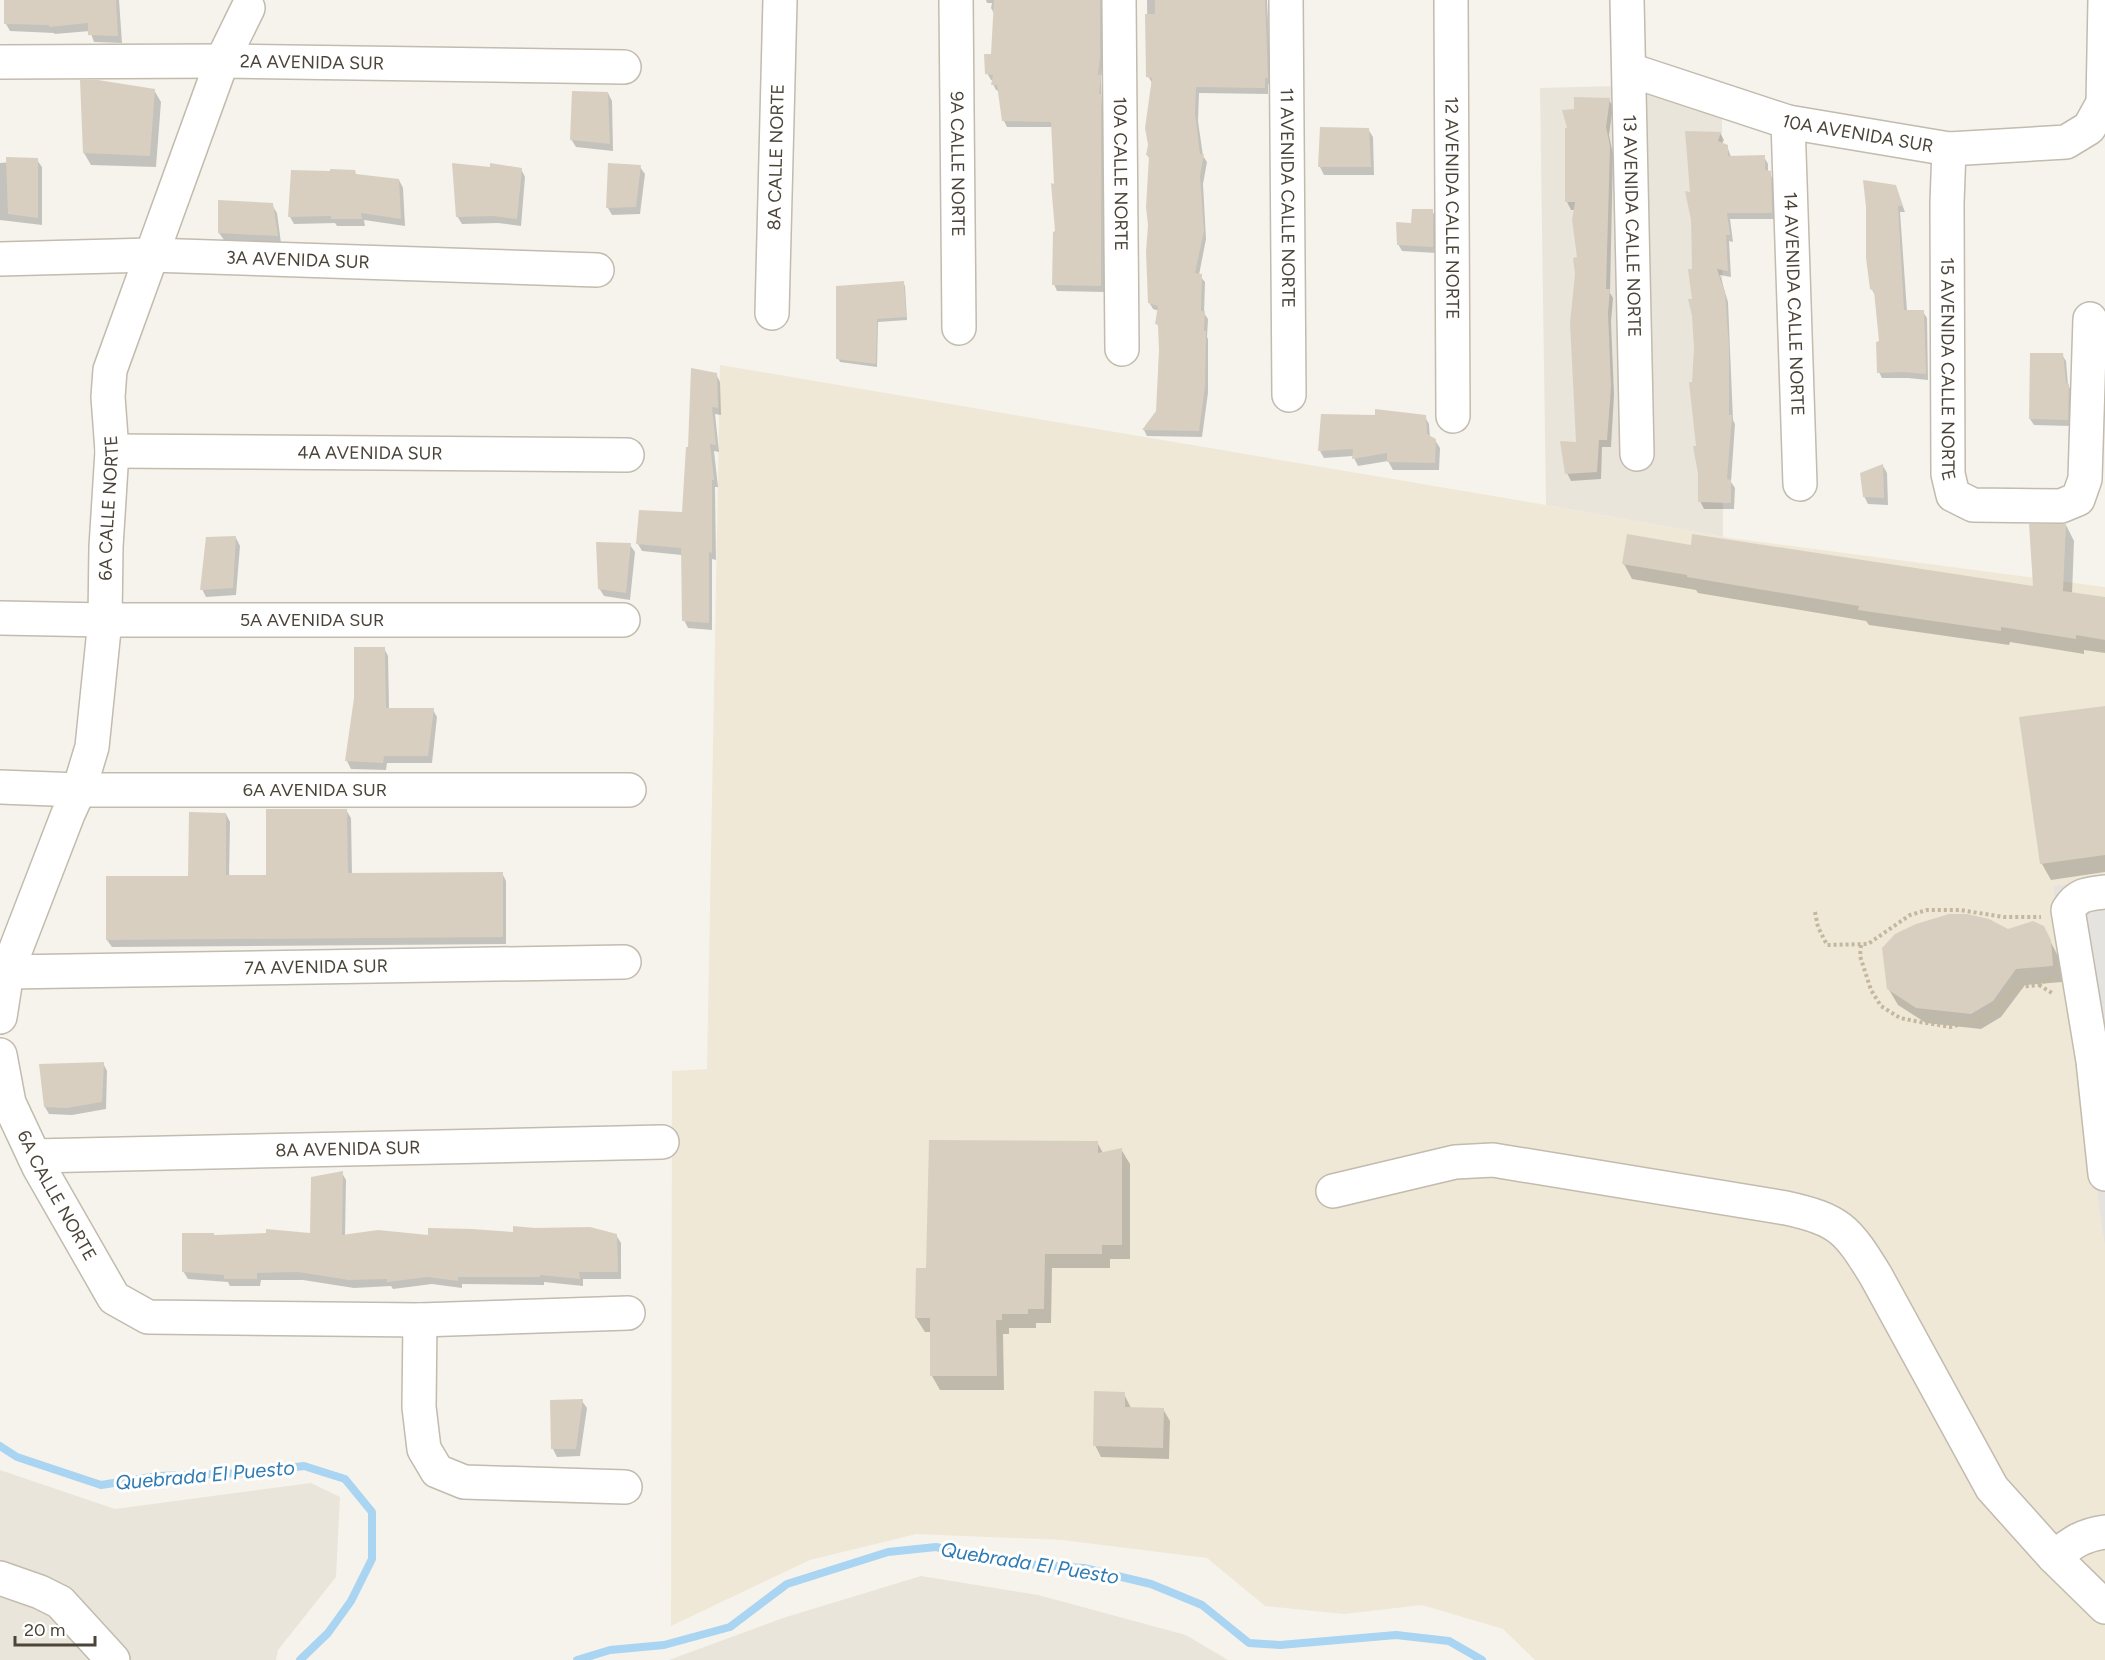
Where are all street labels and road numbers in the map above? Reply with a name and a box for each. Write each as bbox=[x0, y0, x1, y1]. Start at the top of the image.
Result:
street label: 2A AVENIDA SUR bbox=[240, 50, 384, 74]
street label: 8A CALLE NORTE bbox=[763, 84, 789, 231]
street label: 11 AVENIDA CALLE NORTE bbox=[1276, 88, 1299, 308]
street label: 9A CALLE NORTE bbox=[946, 91, 969, 237]
street label: 12 AVENIDA CALLE NORTE bbox=[1440, 96, 1464, 320]
street label: 10A CALLE NORTE bbox=[1109, 97, 1132, 251]
street label: 10A AVENIDA SUR bbox=[1779, 110, 1935, 157]
street label: 13 AVENIDA CALLE NORTE bbox=[1619, 114, 1645, 338]
street label: 14 AVENIDA CALLE NORTE bbox=[1779, 191, 1809, 416]
street label: 3A AVENIDA SUR bbox=[226, 247, 370, 273]
street label: 15 AVENIDA CALLE NORTE bbox=[1936, 257, 1960, 483]
street label: 6A CALLE NORTE bbox=[95, 435, 123, 581]
street label: 4A AVENIDA SUR bbox=[297, 441, 443, 465]
street label: 5A AVENIDA SUR bbox=[240, 609, 384, 631]
street label: 6A AVENIDA SUR bbox=[243, 779, 387, 801]
street label: 7A AVENIDA SUR bbox=[244, 955, 388, 979]
street label: 6A CALLE NORTE bbox=[12, 1127, 101, 1265]
street label: 8A AVENIDA SUR bbox=[275, 1136, 421, 1162]

